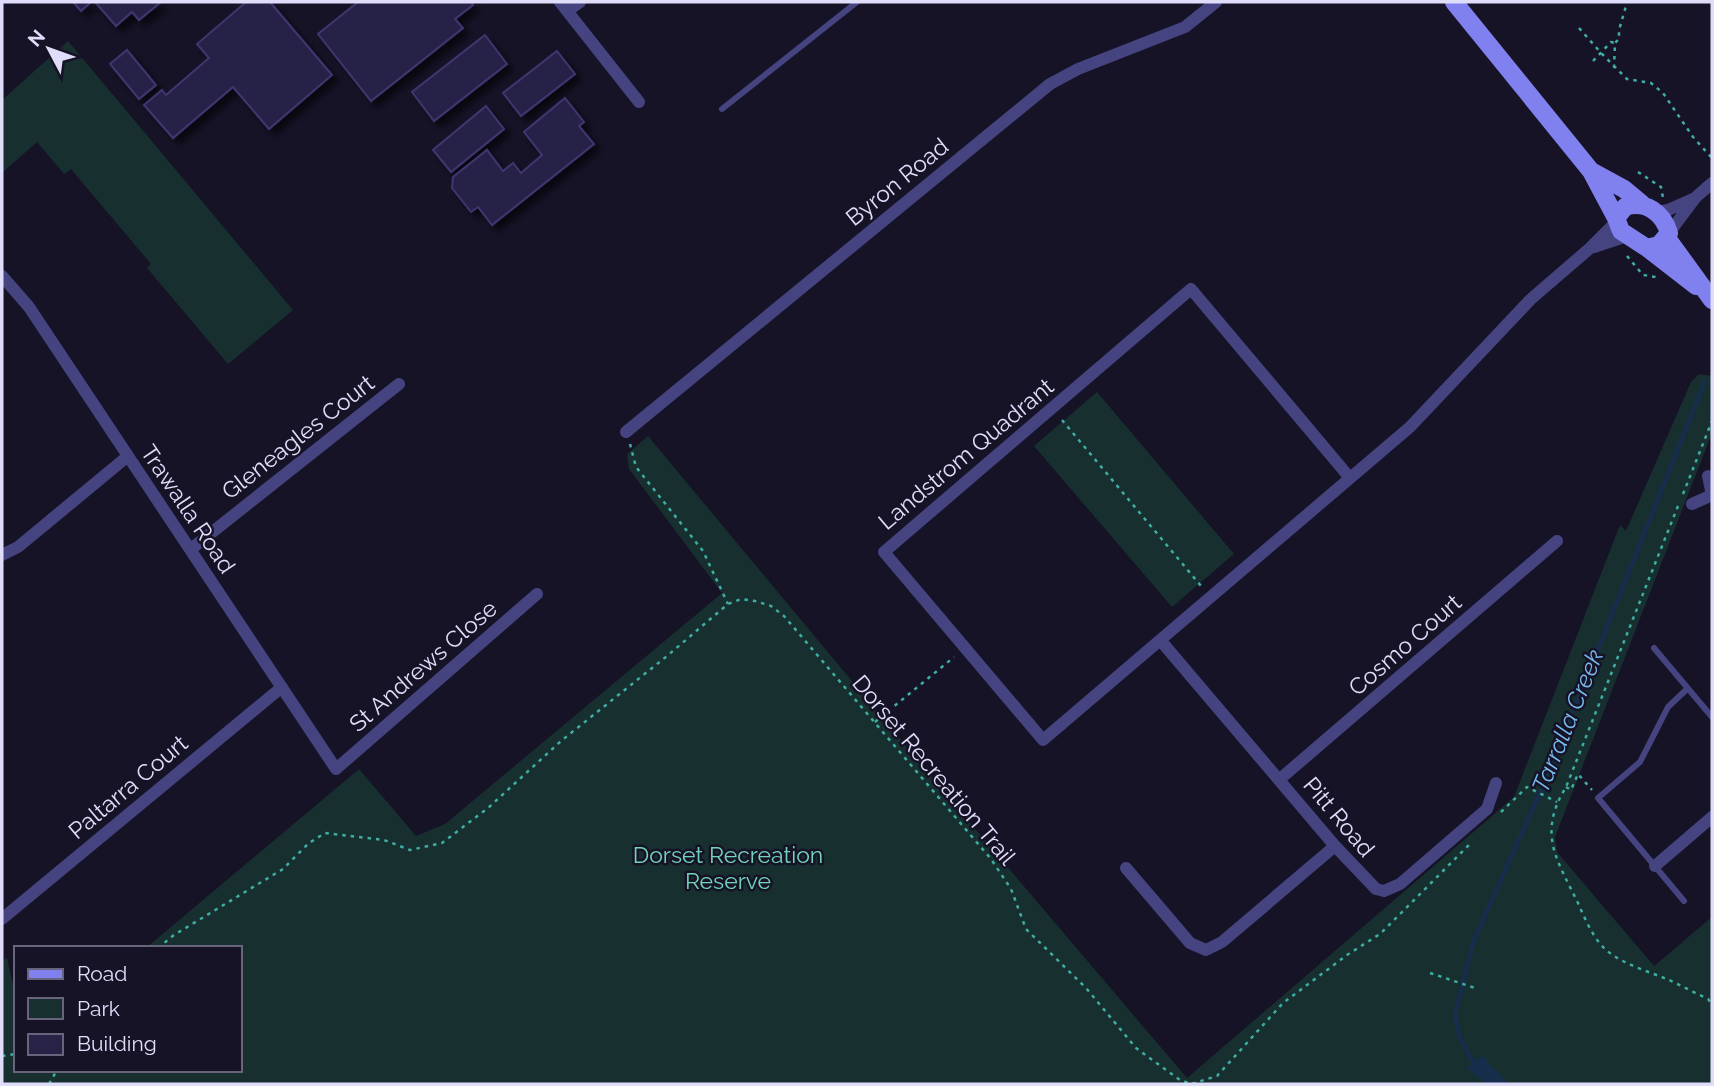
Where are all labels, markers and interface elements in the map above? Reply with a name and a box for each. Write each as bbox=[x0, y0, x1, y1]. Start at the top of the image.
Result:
north arrow bbox=[14, 14, 84, 84]
text: N bbox=[23, 25, 49, 51]
street label: Byron Road bbox=[840, 132, 953, 231]
street label: Gleneagles Court bbox=[216, 369, 379, 504]
street label: Landstrom Quadrant bbox=[873, 372, 1059, 535]
street label: Trawalla Road bbox=[136, 439, 241, 578]
street label: Cosmo Court bbox=[1343, 588, 1467, 701]
street label: St Andrews Close bbox=[343, 594, 502, 737]
water label: Tarralla Creek bbox=[1526, 645, 1609, 797]
street label: Dorset Recreation Trail bbox=[847, 669, 1022, 871]
street label: Paltarra Court bbox=[63, 729, 193, 844]
street label: Pitt Road bbox=[1298, 771, 1381, 862]
park label: Dorset Recreation Reserve bbox=[633, 841, 823, 894]
legend bbox=[14, 946, 242, 1072]
text: Road bbox=[77, 961, 127, 986]
text: Park bbox=[77, 996, 120, 1021]
text: Building bbox=[77, 1031, 157, 1056]

